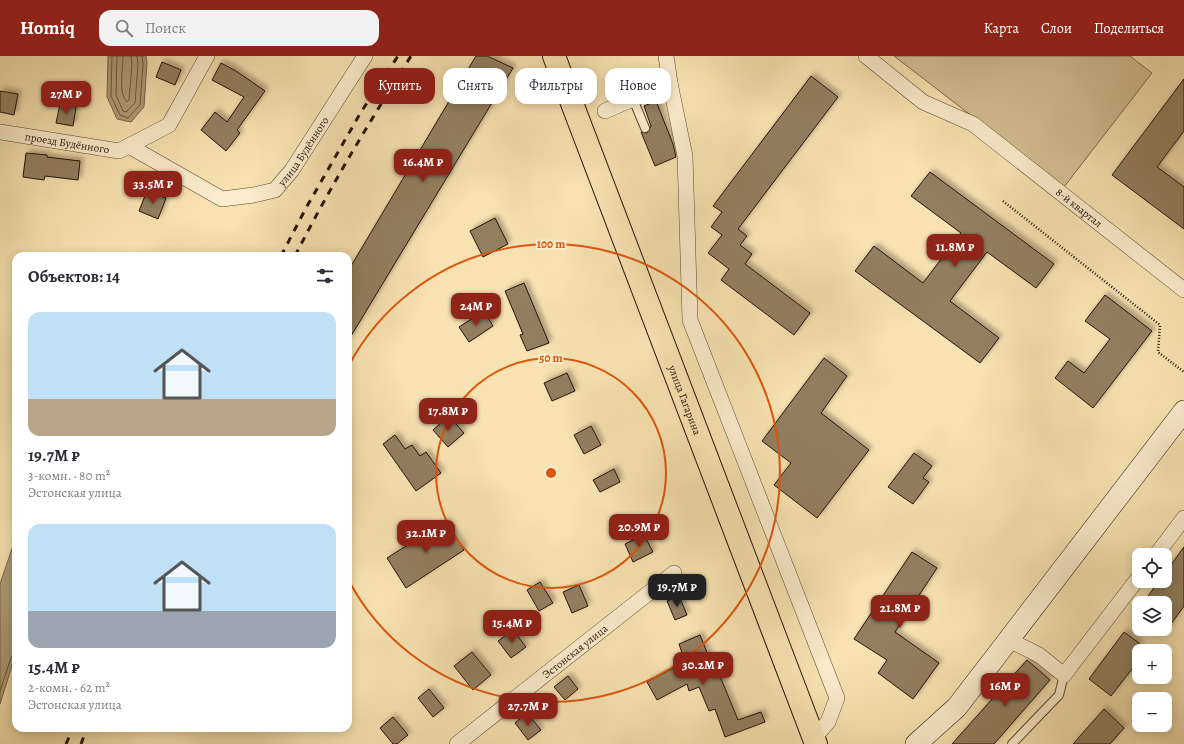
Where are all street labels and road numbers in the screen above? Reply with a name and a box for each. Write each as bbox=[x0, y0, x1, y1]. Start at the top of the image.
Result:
street label: улица Будённого bbox=[274, 113, 333, 190]
street label: проезд Будённого bbox=[24, 129, 111, 157]
street label: 8-й квартал bbox=[1052, 185, 1106, 231]
street label: улица Гагарина bbox=[664, 362, 705, 438]
street label: Эстонская улица bbox=[539, 621, 612, 682]

